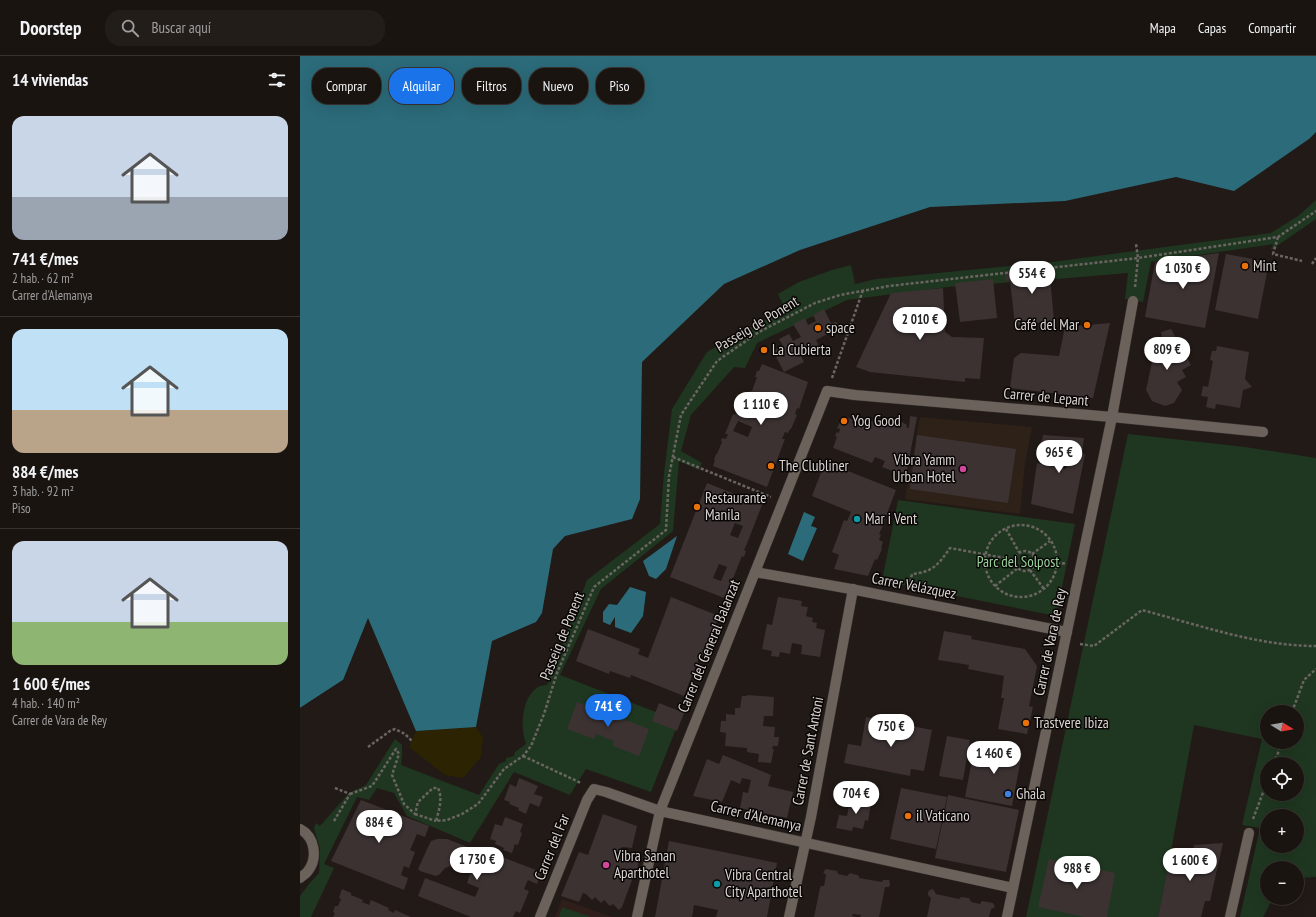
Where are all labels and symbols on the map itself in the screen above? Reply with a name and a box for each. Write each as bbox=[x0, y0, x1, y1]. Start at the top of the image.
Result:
pin: 1 030 € bbox=[1146, 256, 1220, 290]
place label: Mint bbox=[1253, 256, 1277, 275]
pin: 554 € bbox=[1004, 261, 1060, 295]
marker: Mint bbox=[1240, 261, 1250, 271]
street label: Passeig de Ponent bbox=[712, 291, 802, 356]
pin: 2 010 € bbox=[883, 307, 957, 341]
place label: Café del Mar bbox=[1014, 315, 1080, 334]
place label: space bbox=[826, 318, 855, 337]
marker: Café del Mar bbox=[1082, 320, 1092, 330]
marker: space bbox=[813, 323, 823, 333]
pin: 809 € bbox=[1139, 337, 1195, 371]
place label: La Cubierta bbox=[772, 340, 831, 359]
marker: La Cubierta bbox=[759, 345, 769, 355]
street label: Carrer de Lepant bbox=[1003, 383, 1089, 410]
pin: 1 110 € bbox=[724, 392, 798, 426]
place label: Yog Good bbox=[852, 411, 901, 430]
marker: Yog Good bbox=[839, 416, 849, 426]
pin: 965 € bbox=[1031, 440, 1087, 474]
place label: Vibra Yamm Urban Hotel bbox=[893, 450, 955, 486]
place label: The Clubliner bbox=[779, 456, 850, 475]
marker: The Clubliner bbox=[766, 461, 776, 471]
marker: Vibra Yamm Urban Hotel bbox=[958, 464, 968, 474]
place label: Restaurante Manila bbox=[705, 488, 766, 524]
marker: Restaurante Manila bbox=[692, 502, 702, 512]
place label: Mar i Vent bbox=[865, 509, 917, 528]
marker: Mar i Vent bbox=[852, 514, 862, 524]
park label: Parc del Solpost bbox=[977, 552, 1059, 571]
street label: Carrer Velázquez bbox=[870, 568, 958, 603]
street label: Carrer del General Balanzat bbox=[673, 577, 744, 715]
street label: Carrer de Vara de Rey bbox=[1029, 586, 1070, 697]
street label: Passeig de Ponent bbox=[535, 589, 588, 683]
pin: 741 € bbox=[580, 694, 636, 728]
street label: Carrer de Sant Antoni bbox=[788, 695, 827, 807]
north arrow bbox=[1260, 705, 1304, 749]
place label: Trastvere Ibiza bbox=[1034, 713, 1109, 732]
pin: 750 € bbox=[863, 714, 919, 748]
marker: Trastvere Ibiza bbox=[1021, 718, 1031, 728]
pin: 1 460 € bbox=[957, 741, 1031, 775]
pin: 704 € bbox=[828, 781, 884, 815]
place label: Ghala bbox=[1016, 784, 1045, 803]
marker: Ghala bbox=[1003, 789, 1013, 799]
street label: Carrer d'Alemanya bbox=[709, 796, 804, 835]
place label: il Vaticano bbox=[916, 806, 970, 825]
pin: 884 € bbox=[351, 810, 407, 844]
street label: Carrer del Far bbox=[530, 810, 574, 883]
marker: il Vaticano bbox=[903, 811, 913, 821]
place label: Vibra Sanan Aparthotel bbox=[613, 846, 676, 882]
pin: 1 730 € bbox=[440, 847, 514, 881]
pin: 1 600 € bbox=[1153, 848, 1227, 882]
pin: 988 € bbox=[1049, 856, 1105, 890]
marker: Vibra Sanan Aparthotel bbox=[601, 860, 611, 870]
place label: Vibra Central City Aparthotel bbox=[724, 865, 803, 901]
marker: Vibra Central City Aparthotel bbox=[712, 879, 722, 889]

